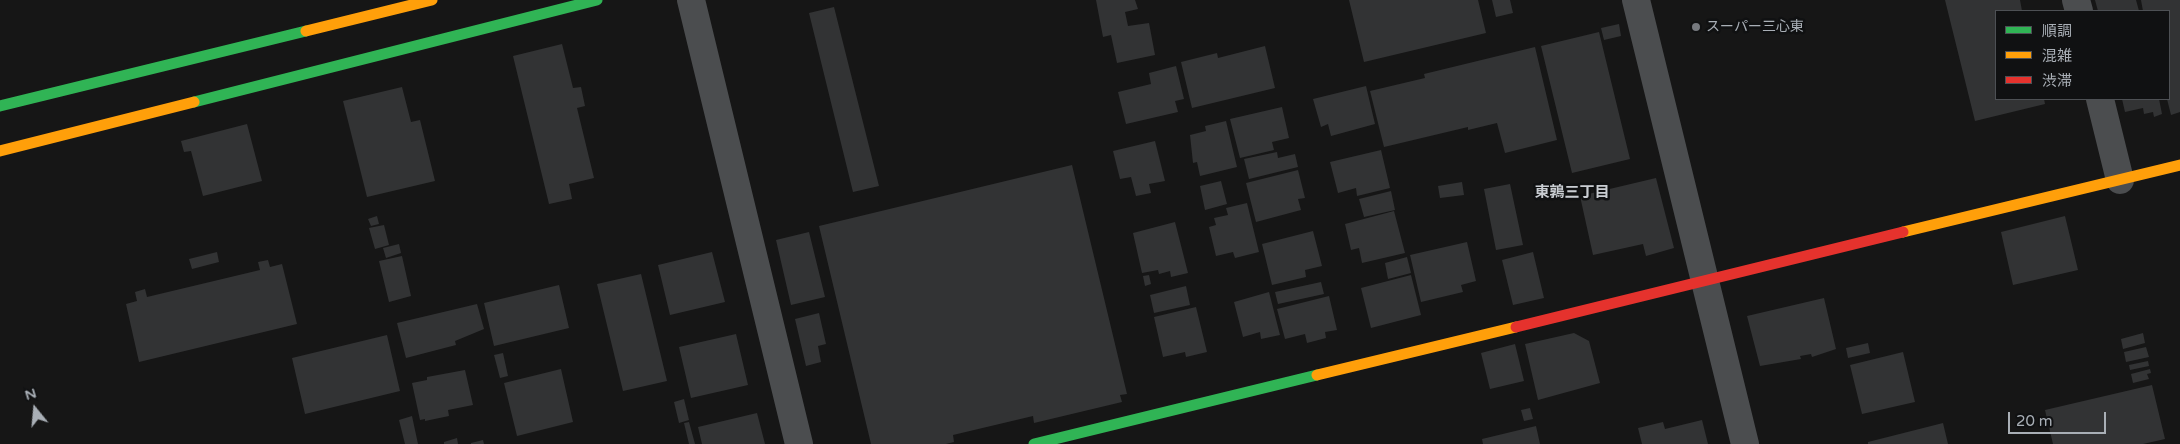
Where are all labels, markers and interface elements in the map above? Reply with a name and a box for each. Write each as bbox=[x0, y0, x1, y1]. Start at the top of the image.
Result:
legend bbox=[1995, 10, 2170, 100]
place label: スーパー三心東 bbox=[1706, 19, 1804, 35]
marker: スーパー三心東 bbox=[1690, 21, 1702, 33]
text: 順調 bbox=[2042, 22, 2072, 40]
text: 混雑 bbox=[2042, 47, 2072, 65]
text: 渋滞 bbox=[2042, 72, 2072, 90]
district label: 東鶉三丁目 bbox=[1535, 184, 1609, 202]
north arrow bbox=[10, 384, 60, 434]
text: N bbox=[23, 384, 38, 404]
scale bar bbox=[2010, 402, 2108, 434]
text: 20 m bbox=[2016, 412, 2053, 430]

